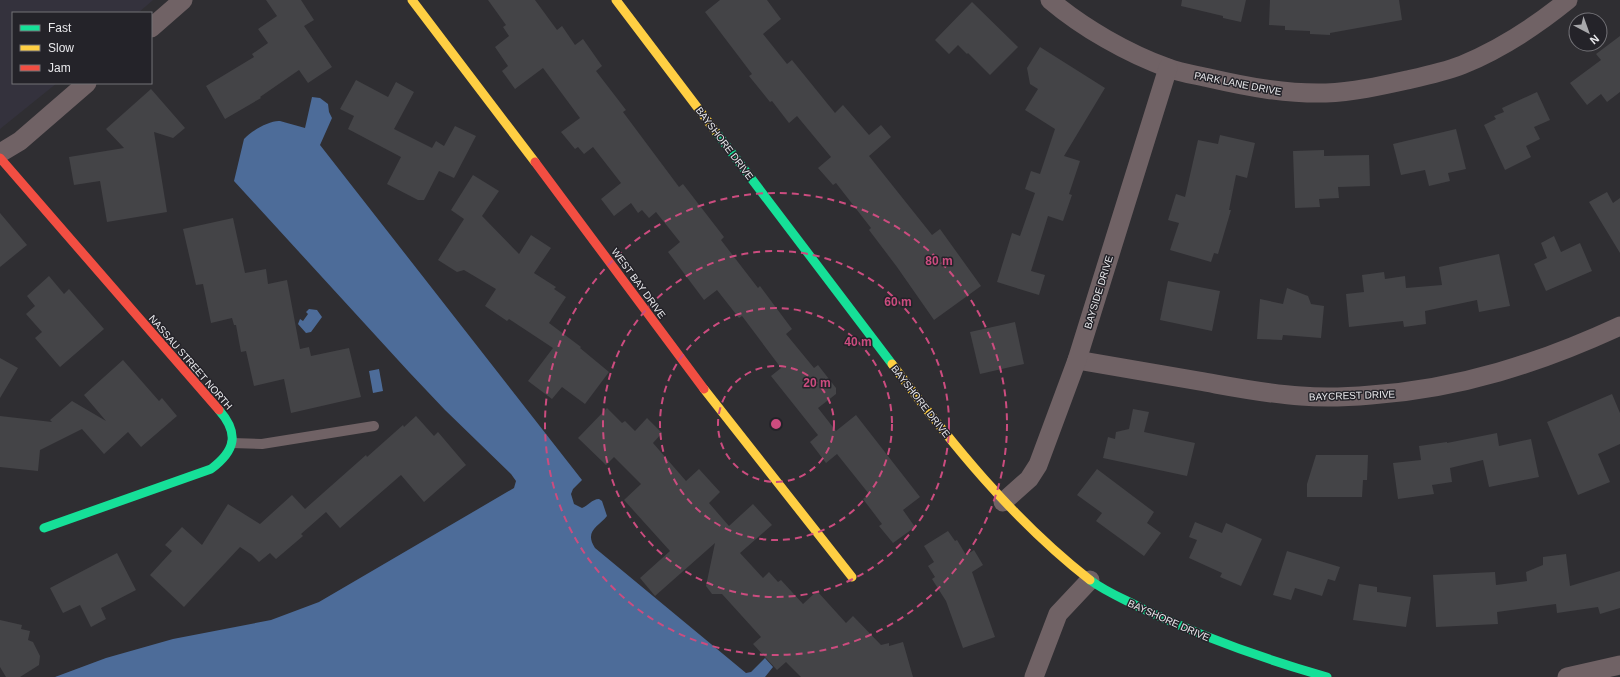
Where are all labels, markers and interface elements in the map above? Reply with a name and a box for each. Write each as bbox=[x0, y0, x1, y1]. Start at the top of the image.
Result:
legend bbox=[12, 12, 152, 84]
north arrow bbox=[1568, 12, 1608, 52]
text: Fast bbox=[48, 21, 72, 35]
text: N bbox=[1588, 32, 1601, 47]
text: Slow bbox=[48, 41, 74, 55]
text: Jam bbox=[48, 61, 71, 75]
street label: PARK LANE DRIVE bbox=[1193, 70, 1283, 97]
street label: BAYSHORE DRIVE bbox=[694, 105, 756, 182]
street label: WEST BAY DRIVE bbox=[609, 246, 668, 321]
text: 80 m bbox=[925, 254, 953, 268]
street label: BAYSIDE DRIVE bbox=[1082, 254, 1115, 330]
text: 60 m bbox=[884, 295, 912, 309]
street label: NASSAU STREET NORTH bbox=[147, 313, 235, 412]
text: 40 m bbox=[844, 335, 872, 349]
street label: BAYSHORE DRIVE bbox=[889, 363, 952, 440]
text: 20 m bbox=[803, 376, 831, 390]
street label: BAYCREST DRIVE bbox=[1309, 388, 1396, 403]
centre of rings bbox=[769, 417, 783, 431]
street label: BAYSHORE DRIVE bbox=[1126, 598, 1212, 644]

